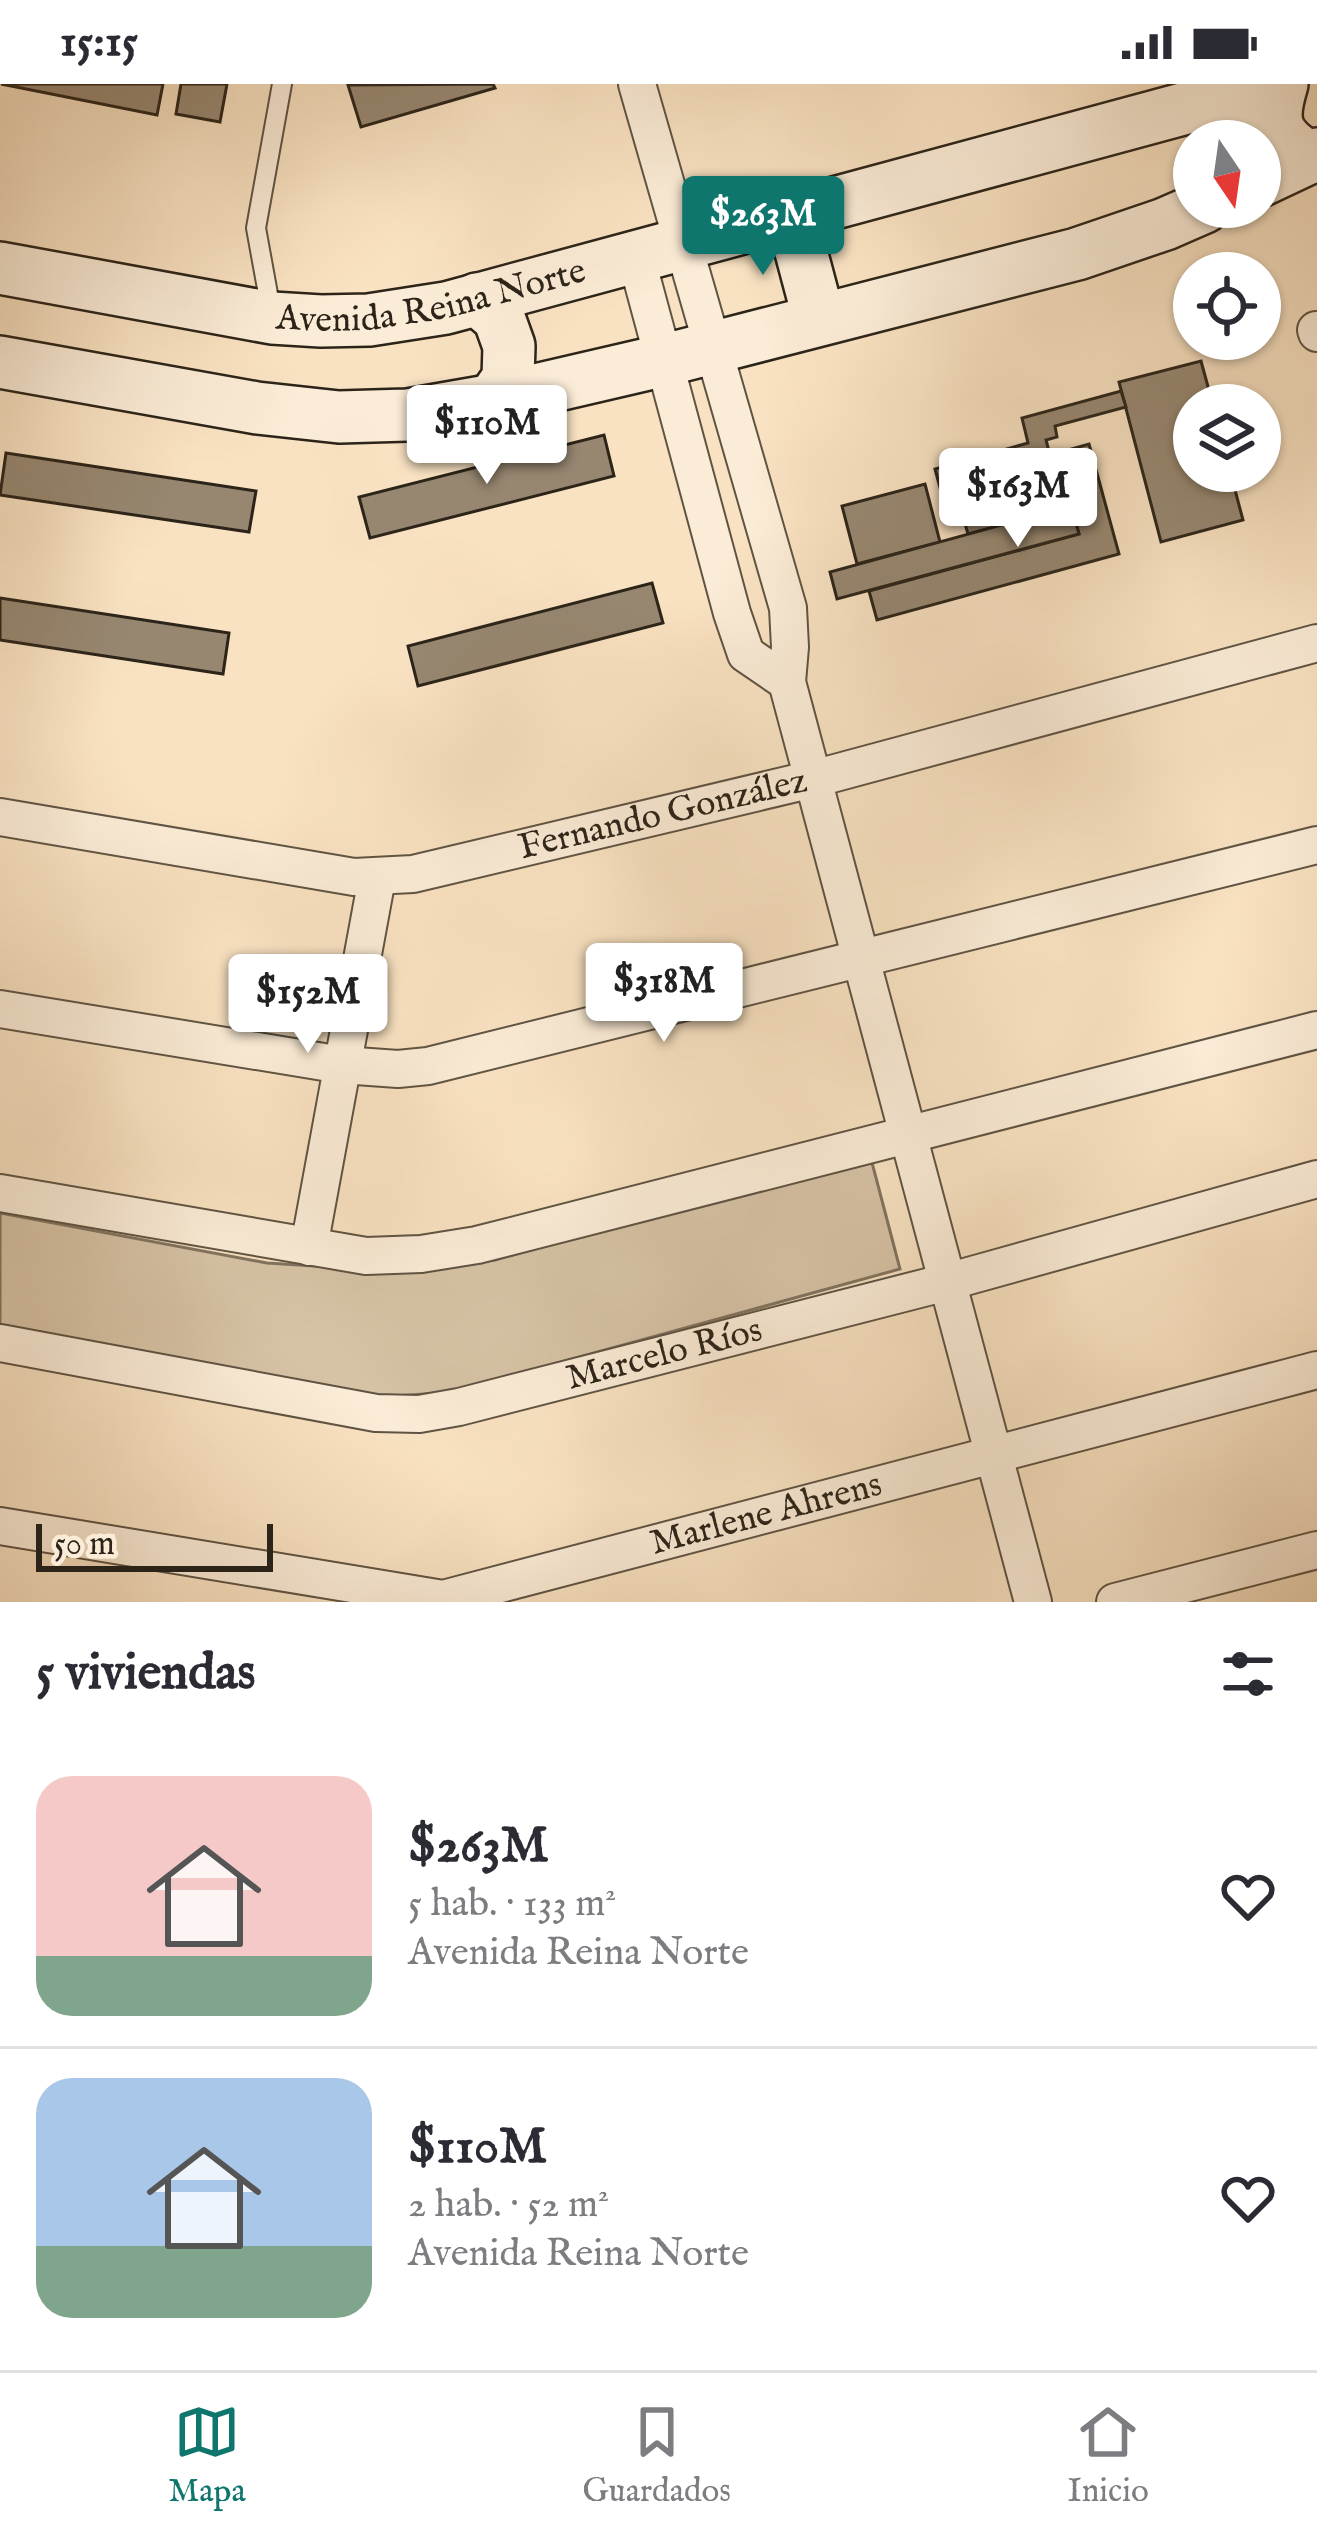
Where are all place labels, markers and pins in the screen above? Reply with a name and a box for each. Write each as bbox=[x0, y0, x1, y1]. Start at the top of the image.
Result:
pin: $263M bbox=[679, 176, 847, 278]
pin: $110M bbox=[403, 385, 571, 487]
pin: $163M bbox=[934, 448, 1102, 550]
pin: $318M bbox=[580, 943, 748, 1045]
pin: $152M bbox=[224, 954, 392, 1056]

